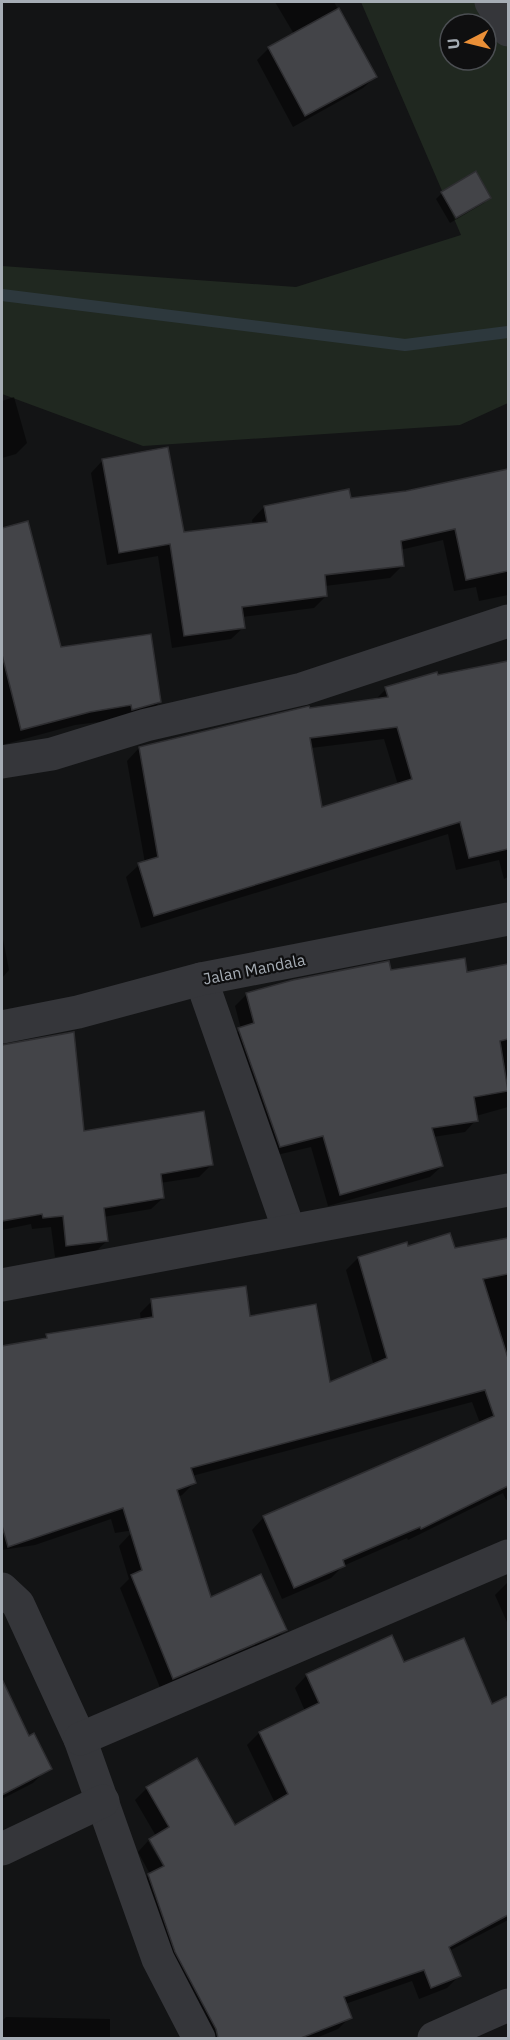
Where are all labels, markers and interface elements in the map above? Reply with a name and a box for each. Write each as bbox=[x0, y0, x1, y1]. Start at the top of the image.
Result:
north arrow bbox=[438, 12, 498, 72]
text: U bbox=[443, 37, 464, 51]
street label: Jalan Mandala bbox=[201, 949, 307, 989]

